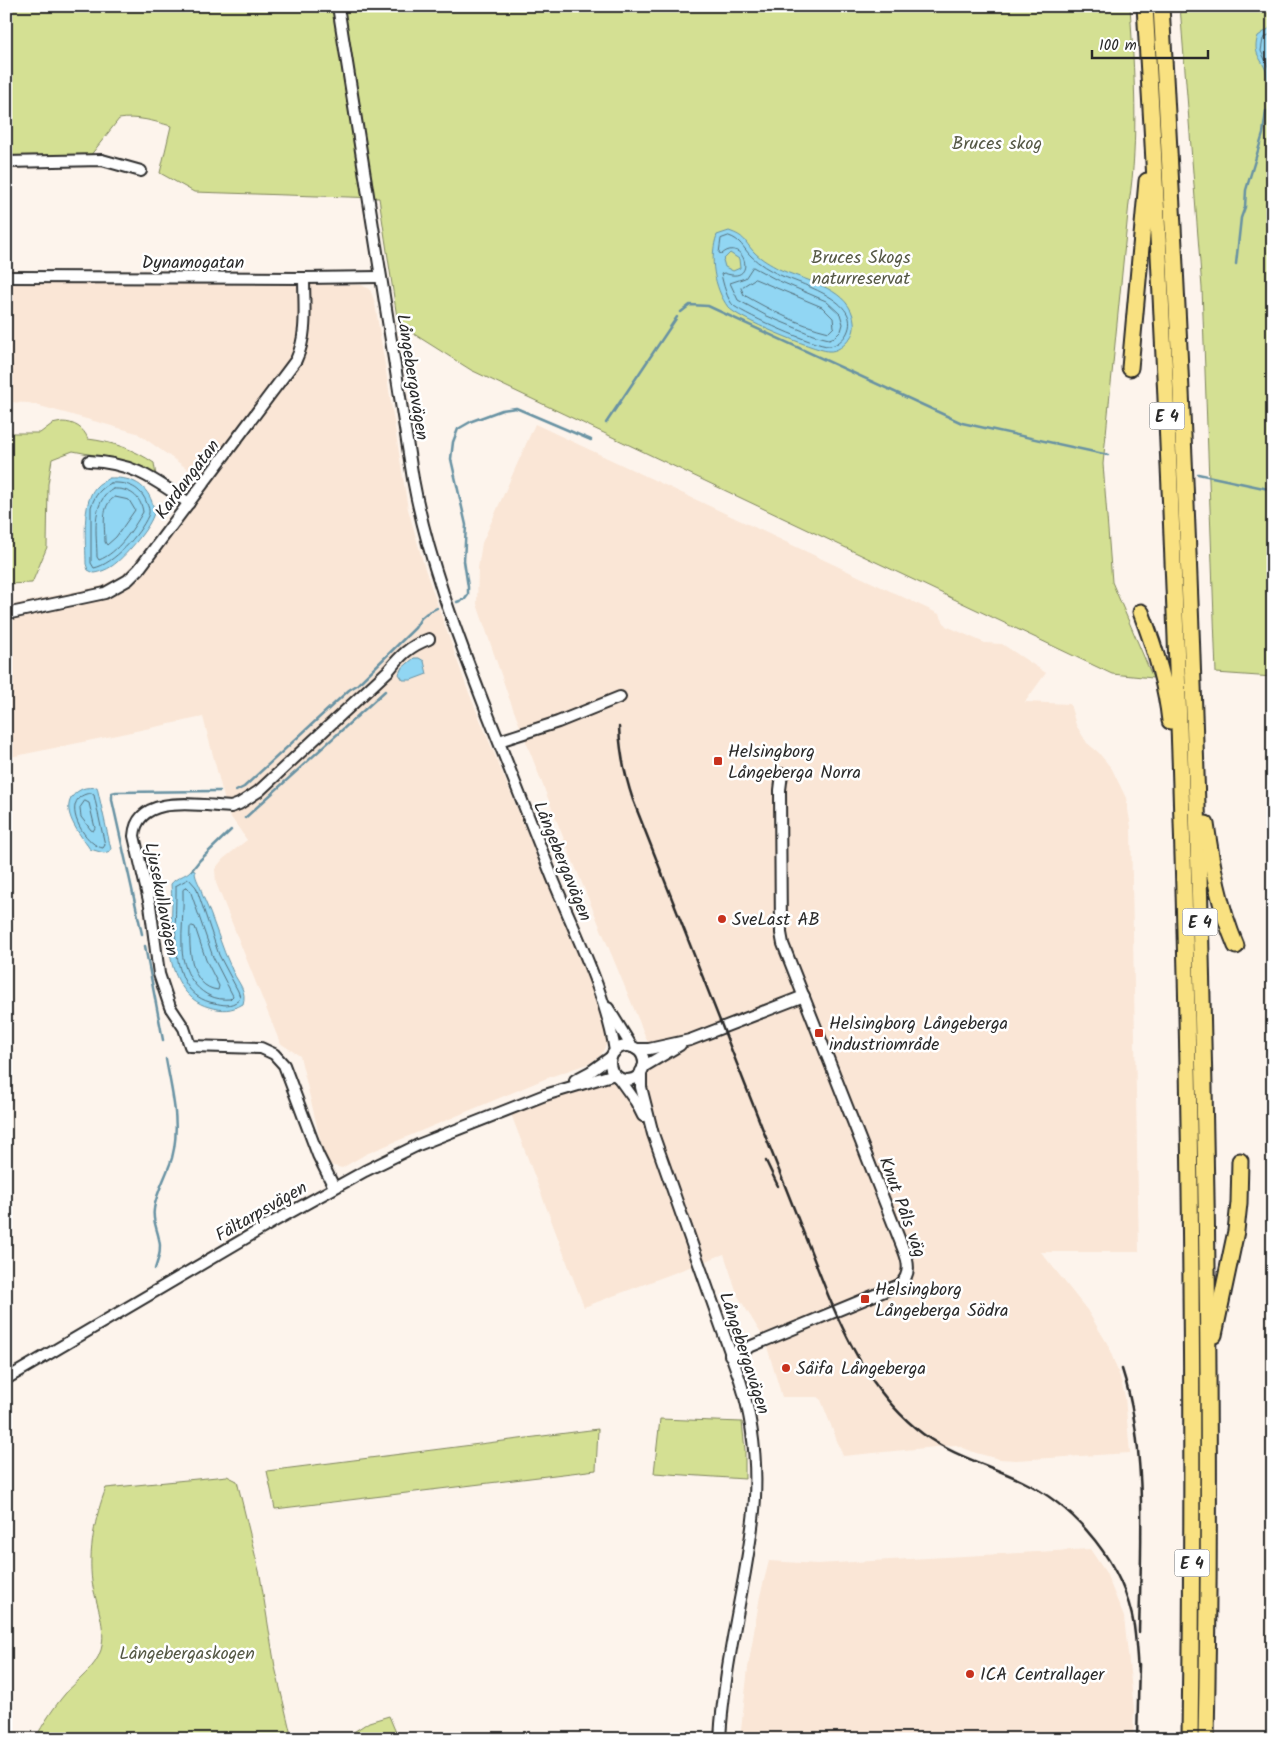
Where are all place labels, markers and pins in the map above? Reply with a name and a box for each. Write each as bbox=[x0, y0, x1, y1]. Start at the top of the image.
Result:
place label: Helsingborg Långeberga Norra bbox=[728, 738, 861, 788]
marker: Helsingborg Långeberga Norra bbox=[712, 755, 724, 767]
place label: SveLast AB bbox=[732, 906, 820, 935]
marker: SveLast AB bbox=[716, 913, 728, 925]
place label: Helsingborg Långeberga industriområde bbox=[829, 1010, 1008, 1060]
marker: Helsingborg Långeberga industriområde bbox=[813, 1027, 825, 1039]
place label: Helsingborg Långeberga Södra bbox=[875, 1276, 1008, 1326]
marker: Helsingborg Långeberga Södra bbox=[859, 1293, 871, 1305]
place label: Såifa Långeberga bbox=[796, 1355, 926, 1384]
marker: Såifa Långeberga bbox=[780, 1362, 792, 1374]
place label: ICA Centrallager bbox=[980, 1661, 1105, 1690]
marker: ICA Centrallager bbox=[964, 1668, 976, 1680]

